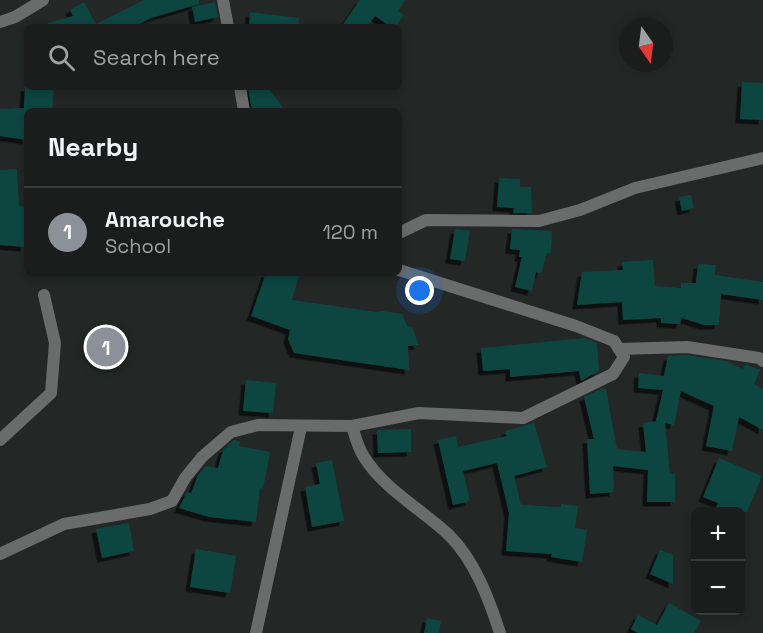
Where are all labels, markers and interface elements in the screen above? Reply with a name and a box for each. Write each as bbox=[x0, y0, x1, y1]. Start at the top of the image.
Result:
north arrow bbox=[619, 18, 673, 72]
search box bbox=[24, 24, 402, 90]
icon: search bbox=[45, 41, 78, 74]
text: Search here bbox=[93, 43, 220, 71]
text: Nearby bbox=[48, 130, 138, 164]
text: Amarouche bbox=[105, 205, 225, 233]
text: 1 bbox=[63, 219, 72, 245]
text: 120 m bbox=[322, 219, 378, 245]
text: School bbox=[105, 233, 171, 259]
your location bbox=[405, 276, 434, 305]
pin: 1 bbox=[86, 324, 126, 370]
map controls bbox=[691, 507, 745, 615]
button: + bbox=[691, 507, 745, 561]
button: − bbox=[691, 561, 745, 615]

